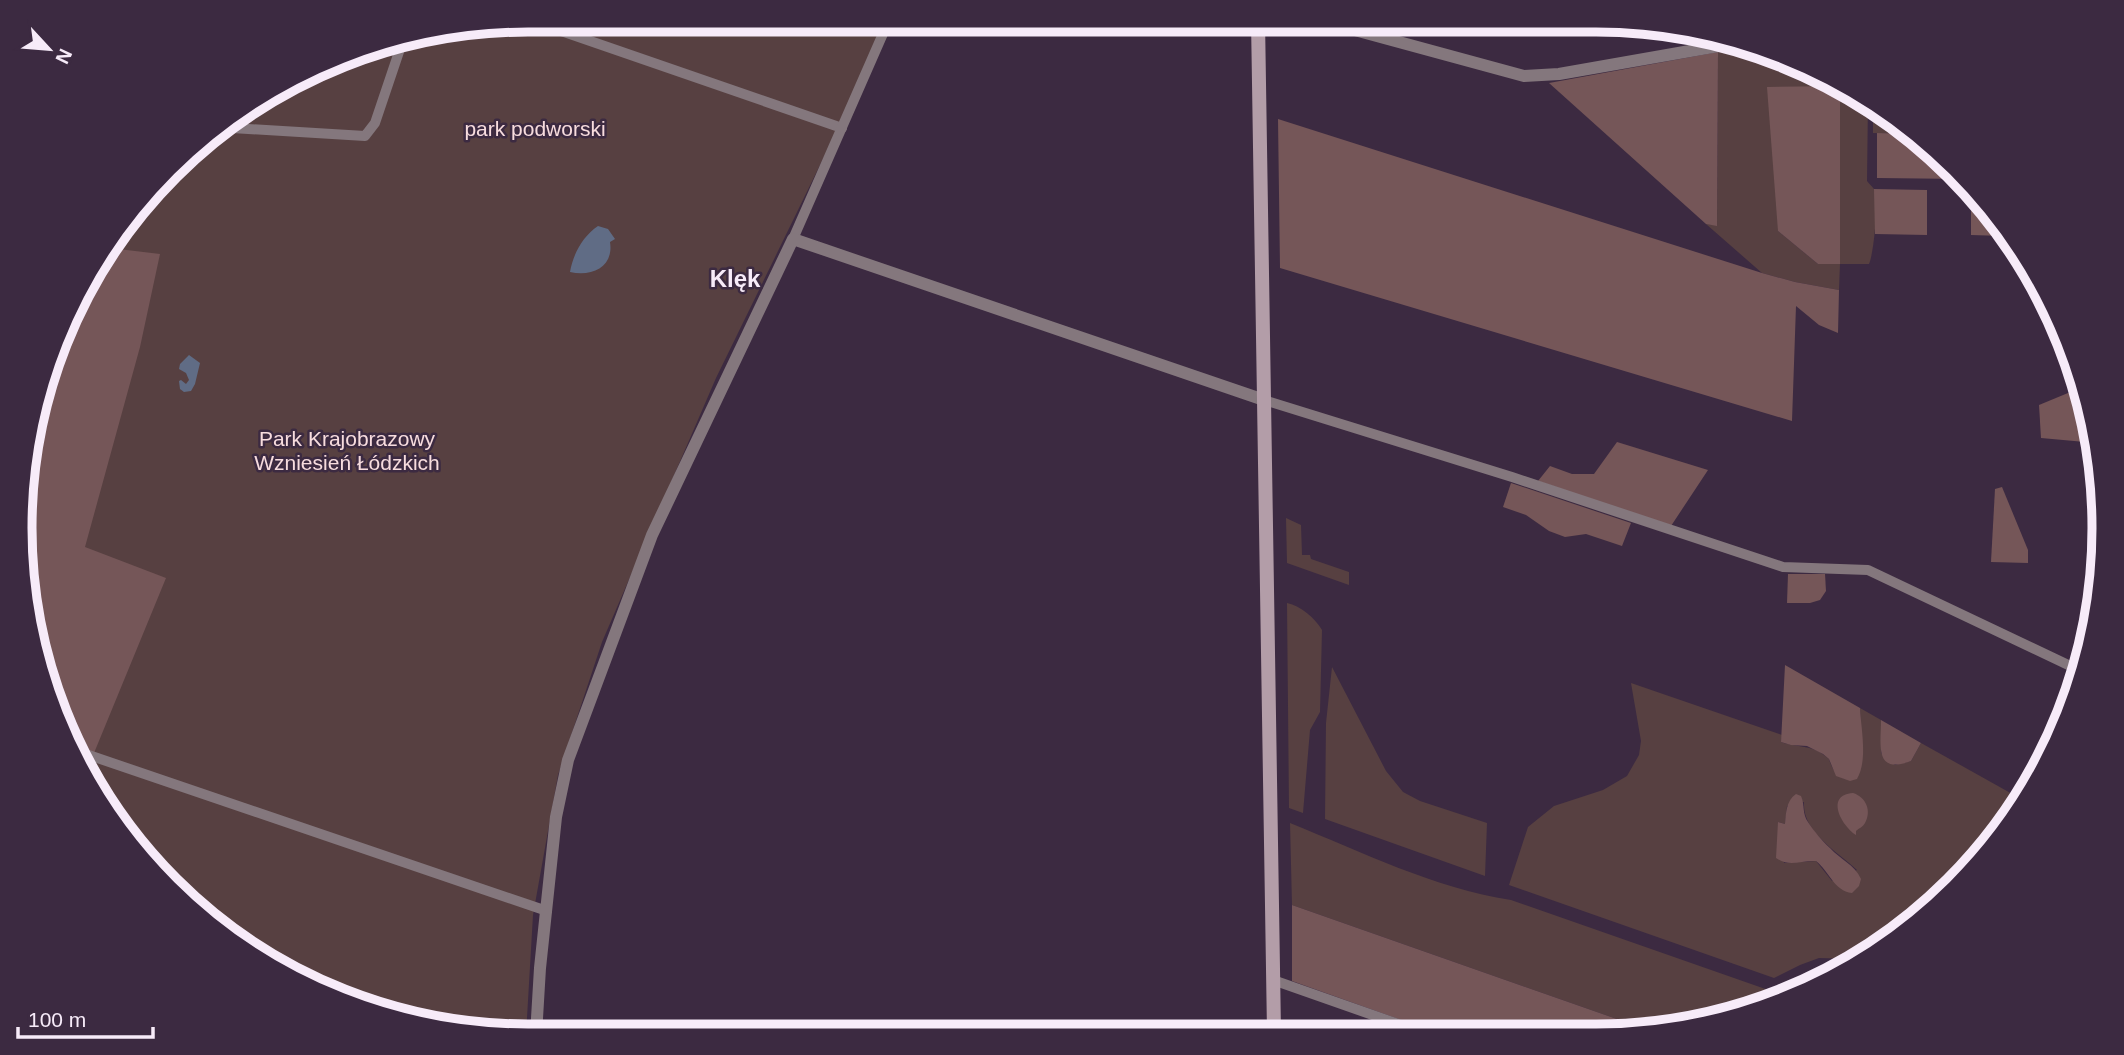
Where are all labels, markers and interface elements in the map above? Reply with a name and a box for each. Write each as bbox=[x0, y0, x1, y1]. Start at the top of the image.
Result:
north arrow bbox=[14, 14, 84, 84]
text: N bbox=[51, 45, 76, 67]
park label: park podworski bbox=[464, 117, 606, 140]
district label: Klęk bbox=[710, 265, 761, 292]
park label: Park Krajobrazowy Wzniesień Łódzkich bbox=[254, 427, 440, 474]
scale bar bbox=[18, 996, 152, 1040]
text: 100 m bbox=[28, 1008, 86, 1031]

